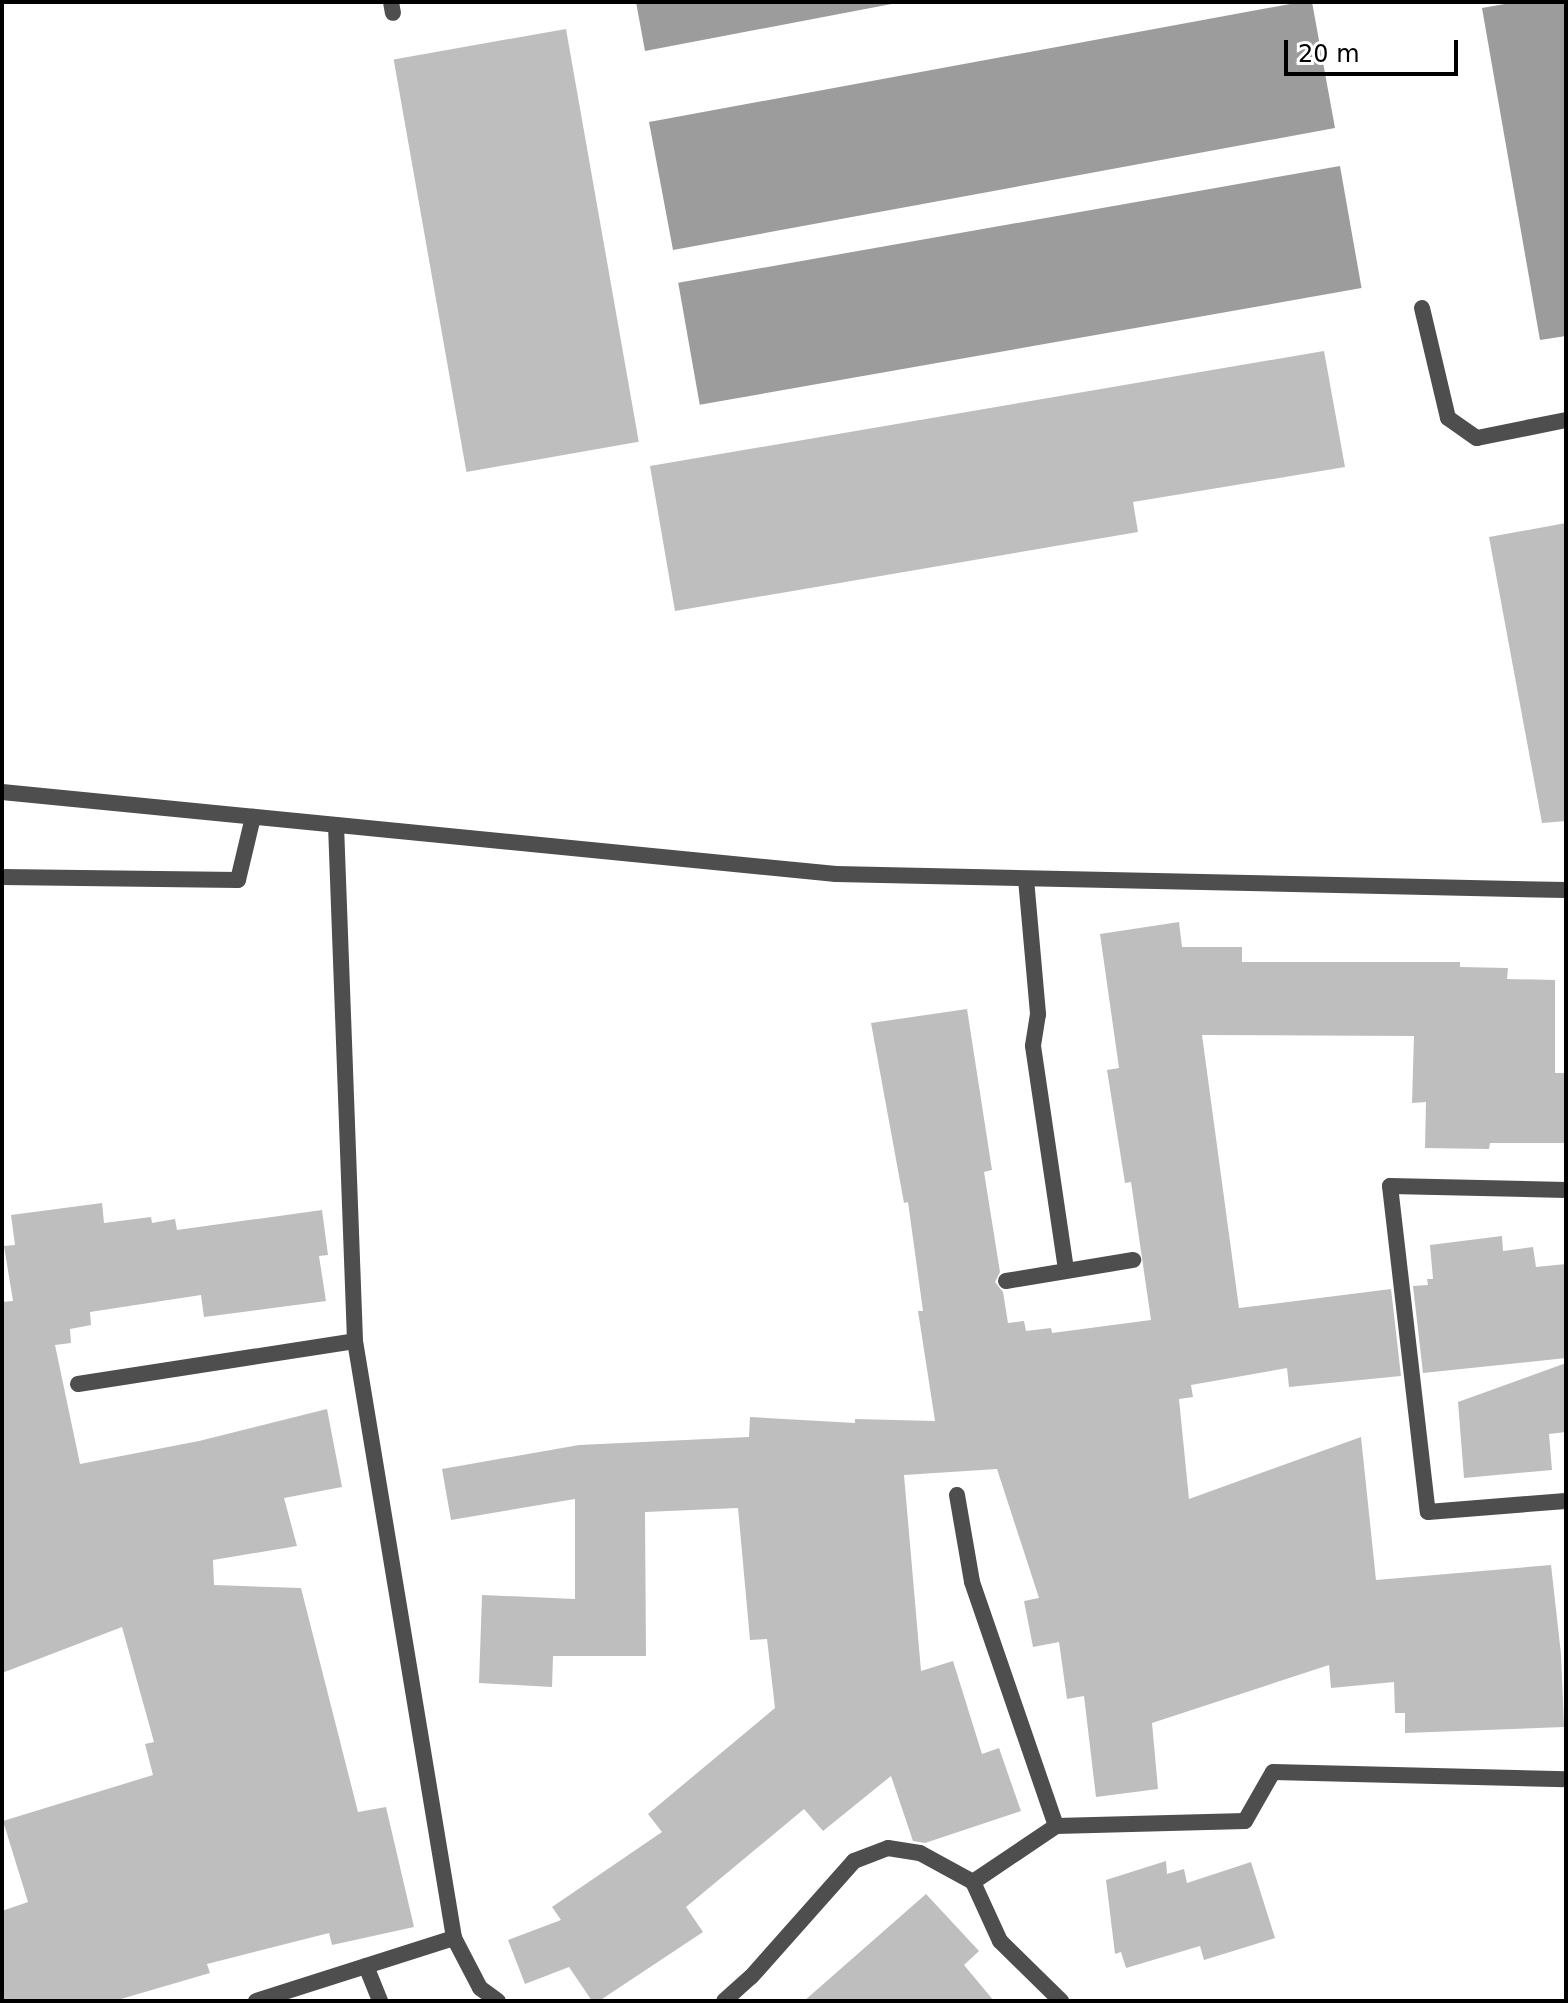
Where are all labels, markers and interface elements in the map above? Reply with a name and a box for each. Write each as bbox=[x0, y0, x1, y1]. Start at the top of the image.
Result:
scale bar bbox=[1288, 24, 1462, 74]
text: 20 m bbox=[1298, 40, 1360, 68]

